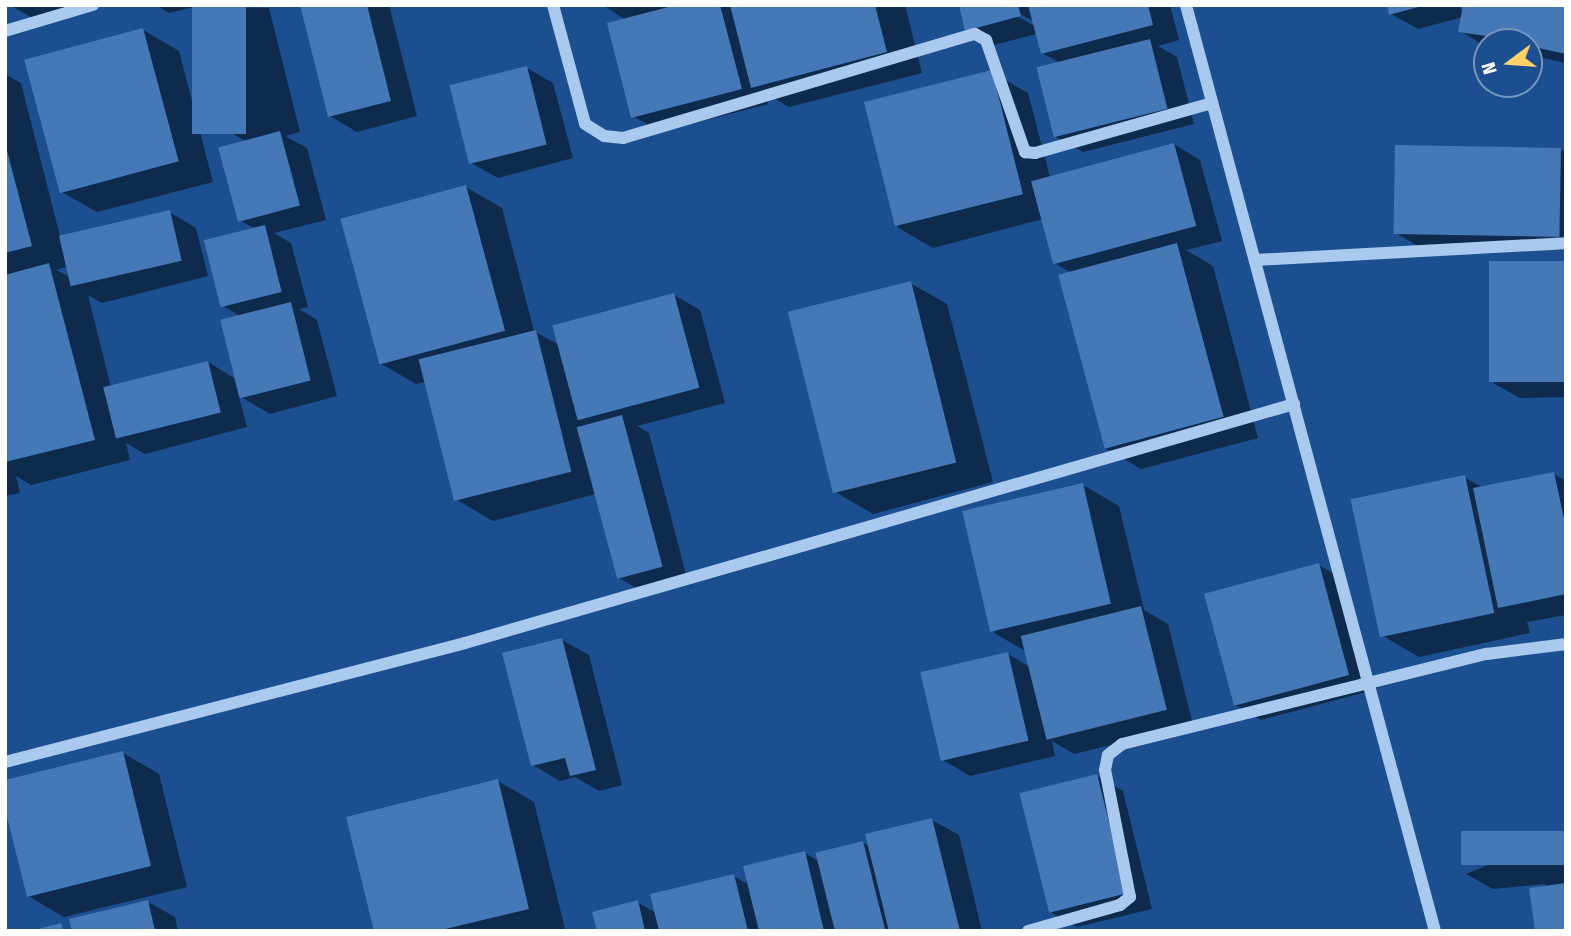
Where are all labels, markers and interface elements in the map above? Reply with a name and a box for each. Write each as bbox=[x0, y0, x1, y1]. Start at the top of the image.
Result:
north arrow bbox=[1473, 28, 1543, 98]
text: N bbox=[1477, 60, 1502, 77]

